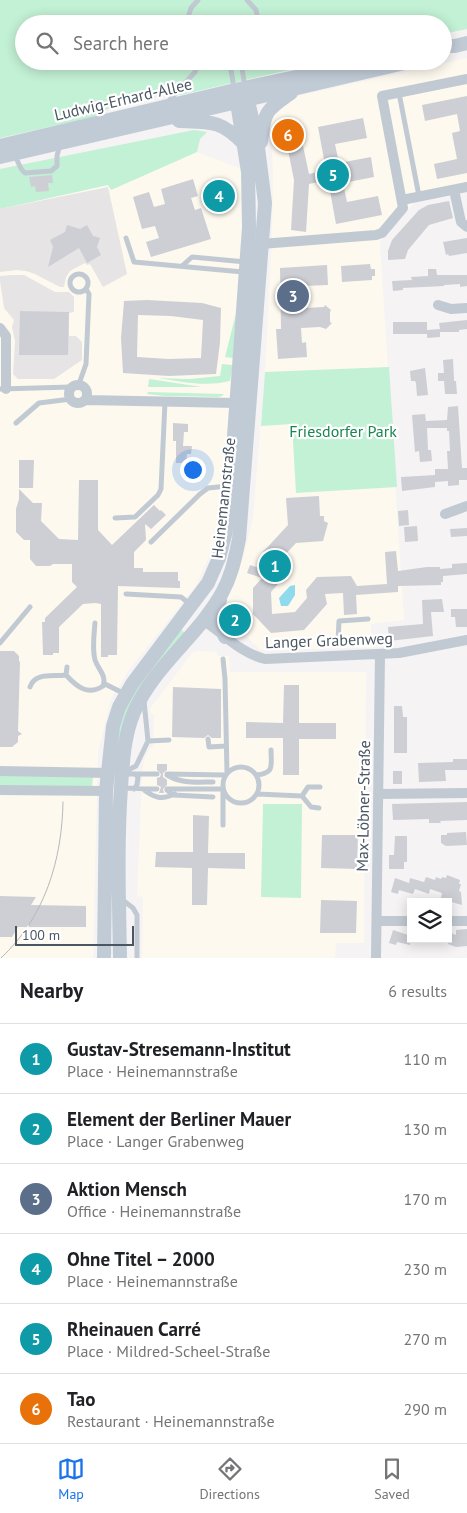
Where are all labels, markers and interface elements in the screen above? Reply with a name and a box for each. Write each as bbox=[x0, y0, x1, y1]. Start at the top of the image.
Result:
search box bbox=[15, 15, 452, 70]
icon: search bbox=[33, 29, 61, 57]
text: Search here bbox=[73, 31, 169, 55]
street label: Ludwig-Erhard-Allee bbox=[52, 73, 194, 125]
pin: 6 bbox=[272, 116, 304, 154]
pin: 5 bbox=[317, 156, 349, 194]
pin: 4 bbox=[203, 177, 235, 215]
pin: 3 bbox=[277, 277, 309, 315]
park label: Friesdorfer Park bbox=[289, 421, 397, 441]
street label: Heinemannstraße bbox=[207, 436, 239, 560]
your location bbox=[180, 457, 206, 483]
pin: 1 bbox=[259, 547, 291, 585]
pin: 2 bbox=[219, 601, 251, 639]
street label: Langer Grabenweg bbox=[265, 628, 393, 652]
street label: Max-Löbner-Straße bbox=[352, 740, 374, 872]
map controls bbox=[407, 898, 452, 943]
button: layers bbox=[407, 898, 452, 943]
scale bar bbox=[15, 923, 134, 946]
text: 100 m bbox=[22, 926, 60, 944]
text: Nearby bbox=[20, 977, 83, 1004]
text: 6 results bbox=[388, 981, 447, 1001]
text: Gustav-Stresemann-Institut bbox=[67, 1037, 291, 1061]
text: 1 bbox=[31, 1049, 41, 1069]
text: 110 m bbox=[404, 1049, 447, 1069]
text: Place · Heinemannstraße bbox=[67, 1061, 238, 1081]
text: Element der Berliner Mauer bbox=[67, 1107, 291, 1131]
text: 2 bbox=[31, 1119, 41, 1139]
text: 130 m bbox=[404, 1119, 447, 1139]
text: Place · Langer Grabenweg bbox=[67, 1131, 244, 1151]
text: Aktion Mensch bbox=[67, 1177, 187, 1201]
text: 3 bbox=[31, 1189, 41, 1209]
text: 170 m bbox=[404, 1189, 447, 1209]
text: Office · Heinemannstraße bbox=[67, 1201, 241, 1221]
text: Ohne Titel – 2000 bbox=[67, 1247, 215, 1271]
text: 4 bbox=[31, 1259, 41, 1279]
text: 230 m bbox=[404, 1259, 447, 1279]
text: Place · Heinemannstraße bbox=[67, 1271, 238, 1291]
text: Rheinauen Carré bbox=[67, 1317, 201, 1341]
text: 5 bbox=[31, 1329, 41, 1349]
text: 270 m bbox=[404, 1329, 447, 1349]
text: Place · Mildred-Scheel-Straße bbox=[67, 1341, 270, 1361]
text: Tao bbox=[67, 1387, 95, 1411]
text: 6 bbox=[31, 1399, 41, 1419]
text: 290 m bbox=[404, 1399, 447, 1419]
text: Restaurant · Heinemannstraße bbox=[67, 1411, 275, 1431]
tab: Map bbox=[57, 1455, 85, 1503]
tab: Directions bbox=[199, 1455, 260, 1503]
tab: Saved bbox=[374, 1455, 410, 1503]

